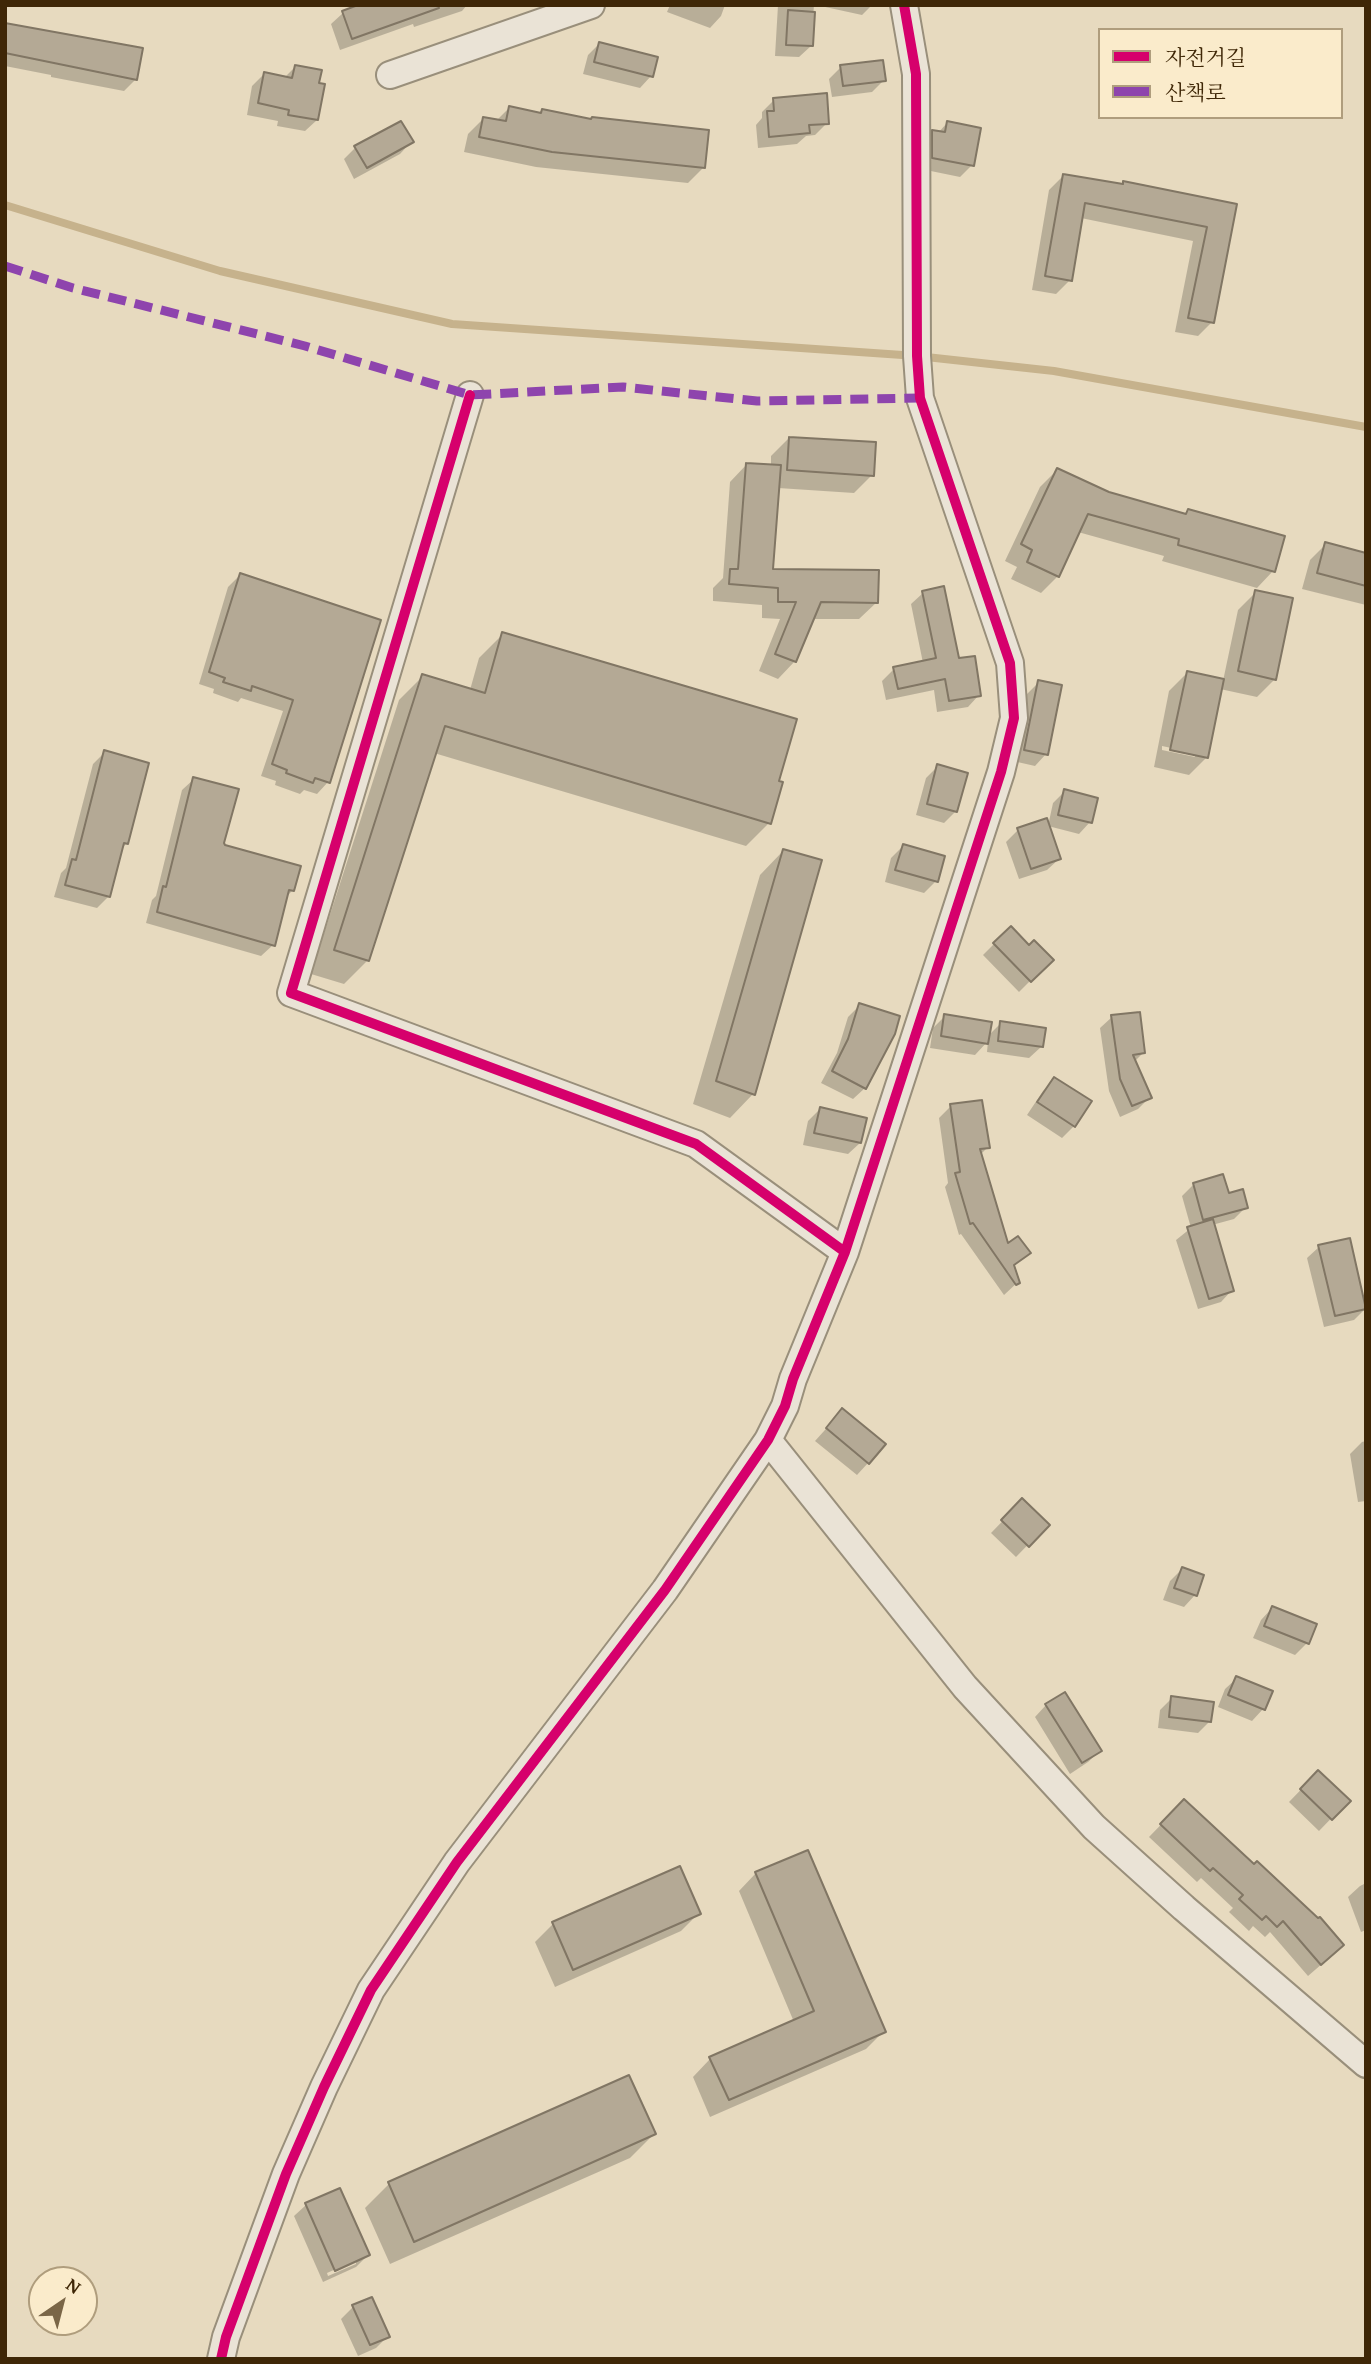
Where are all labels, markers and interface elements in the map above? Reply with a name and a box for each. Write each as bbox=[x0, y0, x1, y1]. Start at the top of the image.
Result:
legend bbox=[1098, 28, 1343, 119]
text: 자전거길 bbox=[1165, 42, 1246, 73]
text: 산책로 bbox=[1165, 77, 1226, 108]
north arrow bbox=[28, 2266, 98, 2336]
text: N bbox=[61, 2270, 87, 2301]

